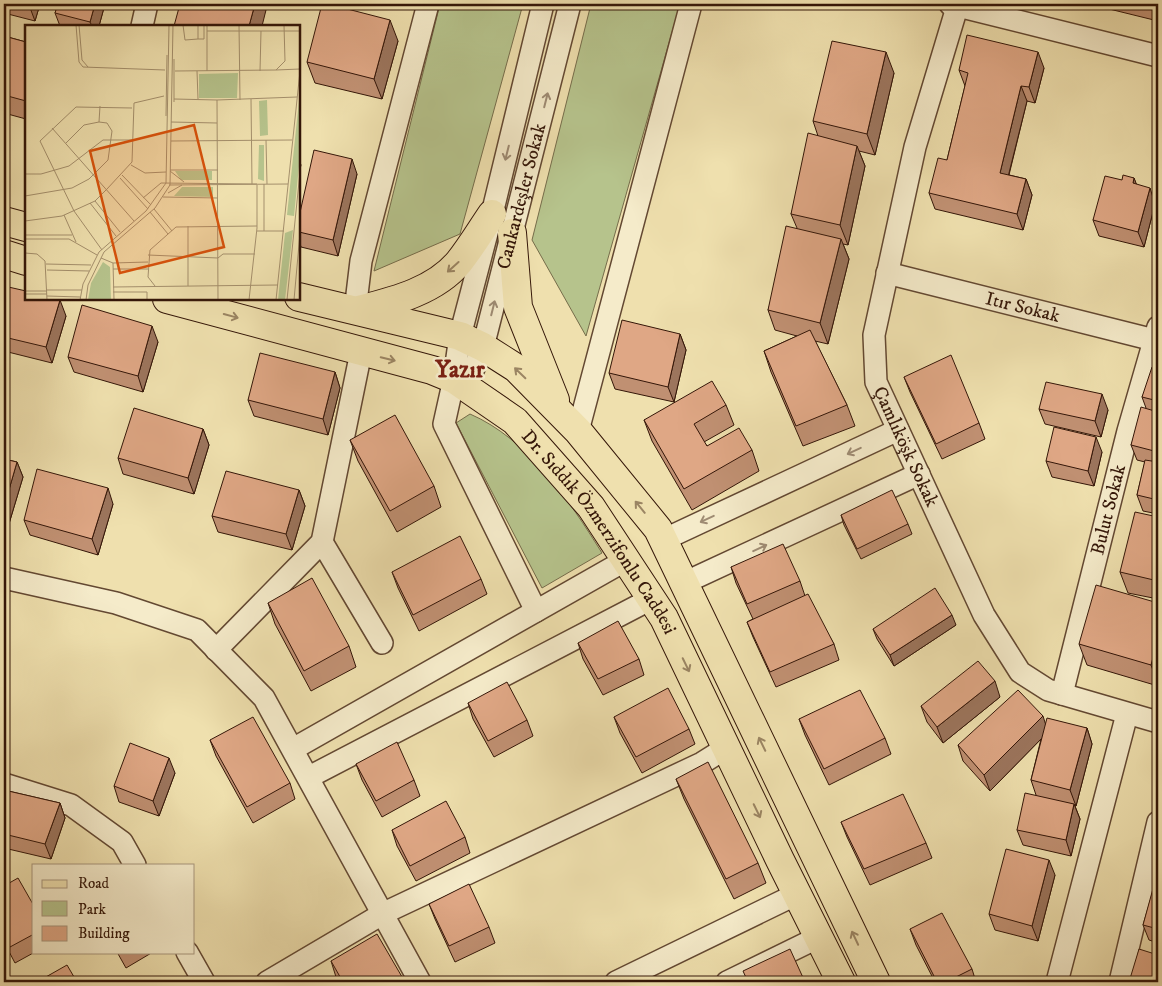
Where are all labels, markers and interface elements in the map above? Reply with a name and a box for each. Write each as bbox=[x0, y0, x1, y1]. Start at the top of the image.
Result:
inset map bbox=[25, 25, 300, 300]
one-way arrow bbox=[541, 92, 551, 108]
street label: Cankardeşler Sokak bbox=[492, 120, 551, 272]
one-way arrow bbox=[502, 145, 511, 161]
one-way arrow bbox=[446, 261, 459, 273]
street label: Itır Sokak bbox=[983, 287, 1063, 328]
one-way arrow bbox=[489, 301, 498, 317]
one-way arrow bbox=[223, 312, 239, 321]
one-way arrow bbox=[379, 355, 395, 364]
district label: Yazır bbox=[434, 355, 486, 385]
one-way arrow bbox=[514, 367, 527, 379]
street label: Çamlıköşk Sokak bbox=[868, 383, 944, 511]
street label: Dr. Sıddık Özmerzifonlu Caddesi bbox=[517, 425, 682, 638]
one-way arrow bbox=[847, 446, 862, 456]
street label: Bulut Sokak bbox=[1086, 462, 1131, 557]
one-way arrow bbox=[635, 500, 645, 514]
one-way arrow bbox=[700, 515, 715, 524]
one-way arrow bbox=[752, 542, 767, 552]
one-way arrow bbox=[682, 657, 691, 672]
one-way arrow bbox=[757, 737, 766, 752]
one-way arrow bbox=[752, 803, 762, 818]
legend bbox=[32, 864, 195, 954]
text: Road bbox=[78, 874, 110, 893]
text: Park bbox=[78, 900, 107, 919]
text: Building bbox=[78, 924, 130, 943]
one-way arrow bbox=[850, 931, 859, 946]

